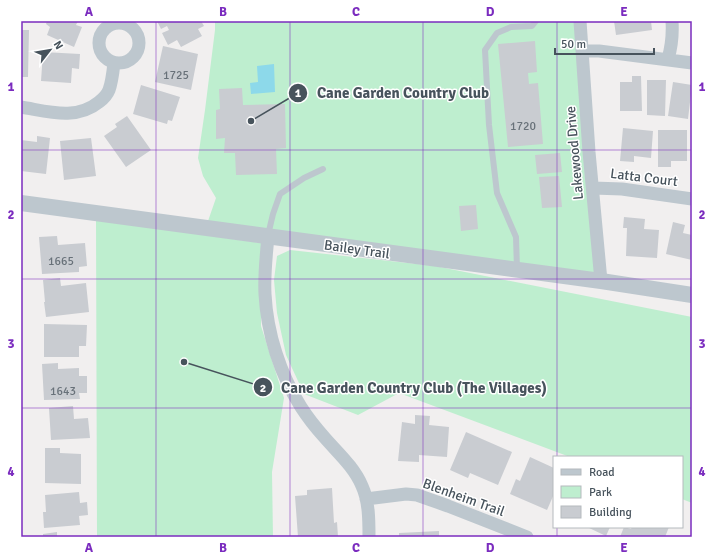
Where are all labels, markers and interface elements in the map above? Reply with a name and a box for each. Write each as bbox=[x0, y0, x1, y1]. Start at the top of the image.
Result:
text: A bbox=[85, 4, 94, 20]
text: B bbox=[219, 4, 227, 20]
text: C bbox=[352, 4, 360, 20]
text: D bbox=[486, 4, 495, 20]
text: E bbox=[620, 4, 628, 20]
north arrow bbox=[30, 30, 70, 70]
scale bar bbox=[555, 30, 654, 56]
text: 50 m bbox=[561, 37, 586, 52]
text: N bbox=[51, 38, 66, 52]
house number: 1725 bbox=[163, 68, 189, 83]
text: 1 bbox=[7, 79, 15, 95]
callout: Cane Garden Country Club bbox=[288, 79, 497, 106]
text: 1 bbox=[698, 79, 706, 95]
text: Cane Garden Country Club bbox=[317, 84, 489, 102]
text: 1 bbox=[295, 86, 302, 101]
street label: Lakewood Drive bbox=[562, 105, 587, 201]
house number: 1720 bbox=[510, 119, 536, 134]
street label: Latta Court bbox=[609, 165, 679, 190]
text: 2 bbox=[7, 207, 15, 223]
text: 2 bbox=[698, 207, 706, 223]
street label: Bailey Trail bbox=[323, 236, 391, 263]
house number: 1665 bbox=[48, 254, 74, 269]
text: 3 bbox=[7, 336, 15, 352]
text: 3 bbox=[698, 336, 706, 352]
callout: Cane Garden Country Club (The Villages) bbox=[253, 374, 555, 401]
text: Cane Garden Country Club (The Villages) bbox=[281, 379, 547, 397]
text: 2 bbox=[260, 381, 266, 396]
house number: 1643 bbox=[50, 384, 76, 399]
legend bbox=[553, 456, 683, 528]
text: 4 bbox=[7, 464, 15, 480]
text: 4 bbox=[698, 464, 706, 480]
text: Road bbox=[589, 465, 615, 480]
street label: Blenheim Trail bbox=[420, 475, 507, 520]
text: Park bbox=[589, 485, 612, 500]
text: Building bbox=[589, 505, 632, 520]
text: A bbox=[85, 540, 94, 556]
text: B bbox=[219, 540, 227, 556]
text: C bbox=[352, 540, 360, 556]
text: D bbox=[486, 540, 495, 556]
text: E bbox=[620, 540, 628, 556]

